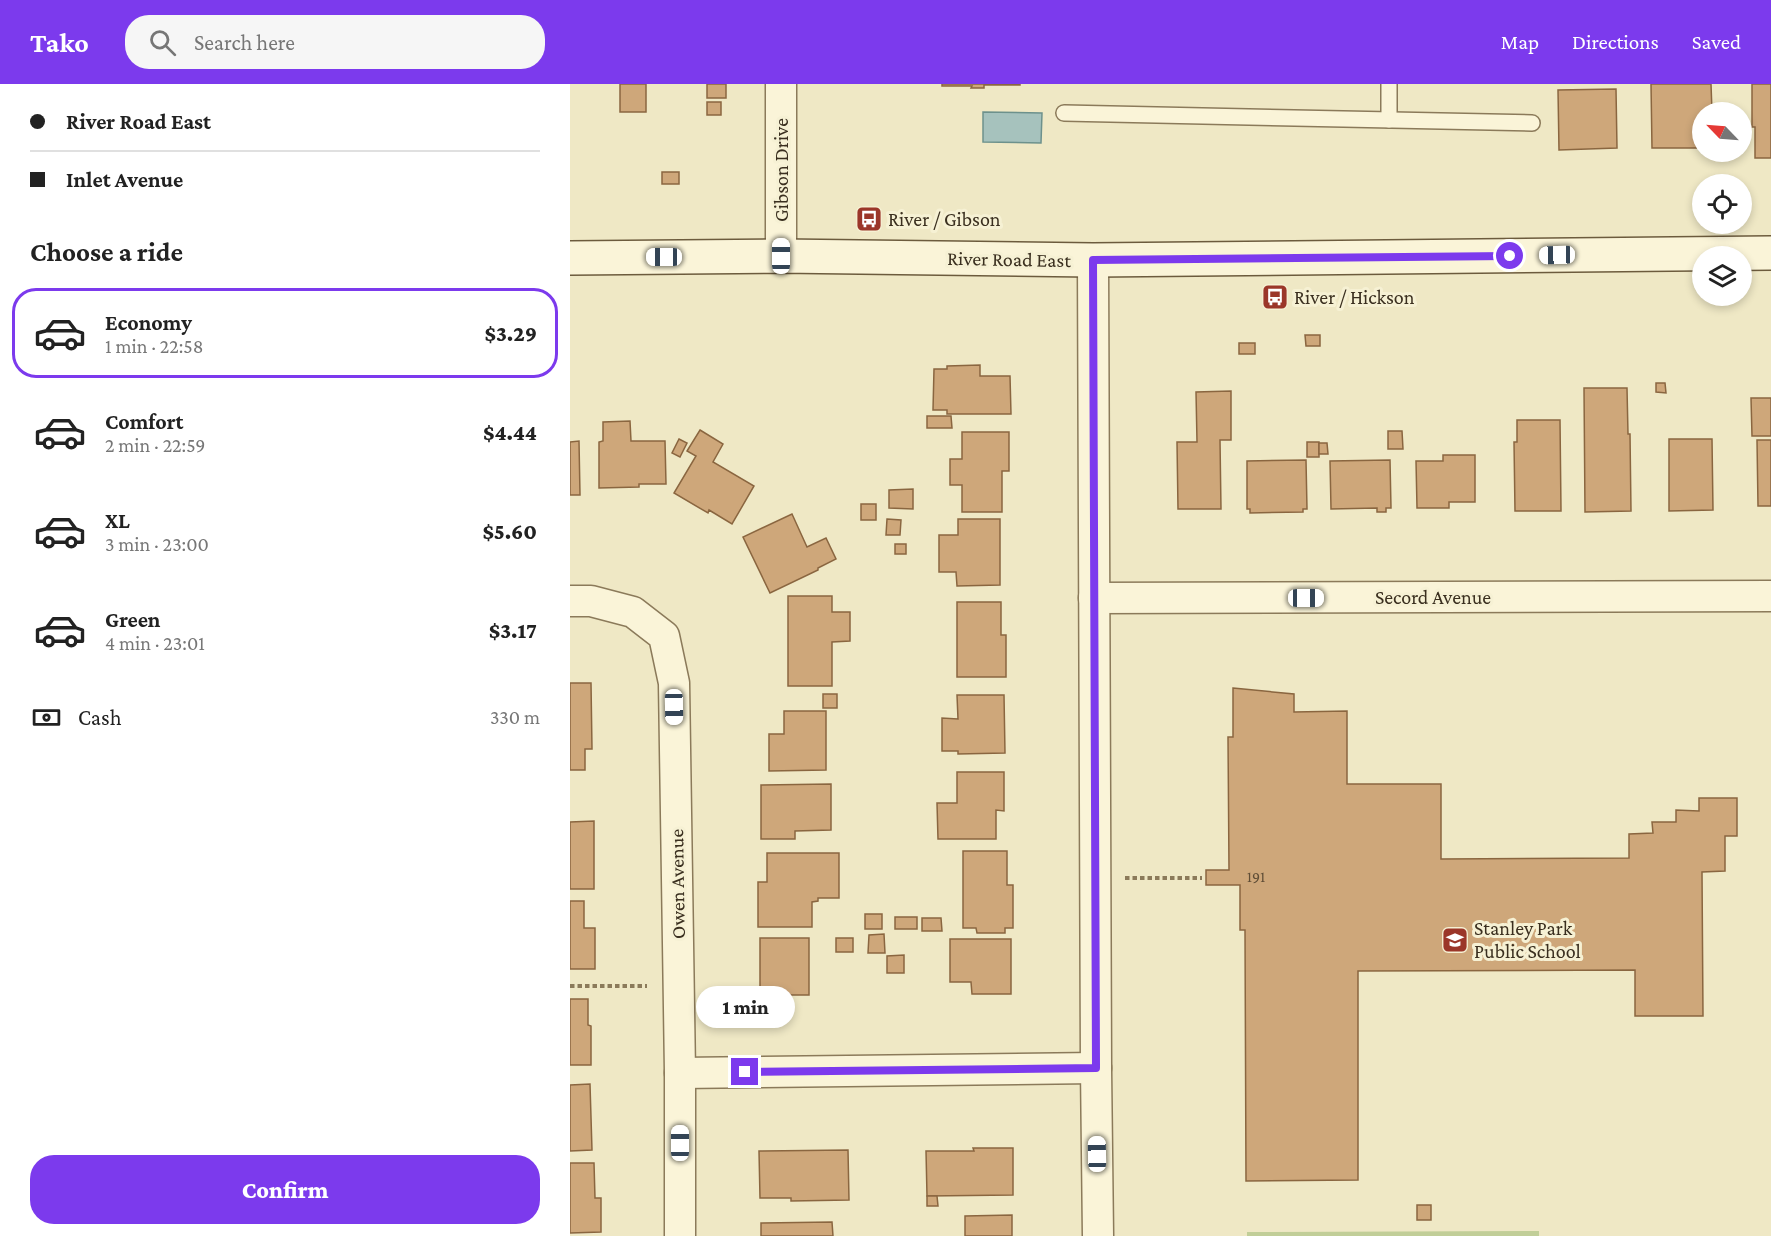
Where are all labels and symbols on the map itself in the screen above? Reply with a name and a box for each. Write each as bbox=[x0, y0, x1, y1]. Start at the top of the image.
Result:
north arrow bbox=[1692, 102, 1752, 162]
street label: Gibson Drive bbox=[770, 118, 792, 222]
bus stop icon: River / Gibson bbox=[854, 204, 884, 234]
place label: River / Gibson bbox=[888, 208, 1001, 230]
car bbox=[772, 238, 790, 274]
route start bbox=[1496, 242, 1523, 269]
car bbox=[1539, 246, 1575, 264]
street label: River Road East bbox=[947, 247, 1072, 271]
car bbox=[646, 248, 682, 266]
bus stop icon: River / Hickson bbox=[1260, 282, 1290, 312]
place label: River / Hickson bbox=[1294, 286, 1415, 308]
street label: Secord Avenue bbox=[1375, 586, 1491, 608]
car bbox=[1288, 589, 1324, 607]
car bbox=[665, 689, 683, 725]
street label: Owen Avenue bbox=[665, 829, 689, 939]
house number: 191 bbox=[1247, 868, 1265, 885]
place label: Stanley Park Public School bbox=[1474, 917, 1581, 962]
school or university icon: Stanley Park Public School bbox=[1440, 925, 1470, 955]
callout: 1 min bbox=[696, 985, 795, 1027]
route end bbox=[731, 1058, 758, 1085]
car bbox=[671, 1125, 689, 1161]
car bbox=[1088, 1136, 1106, 1172]

